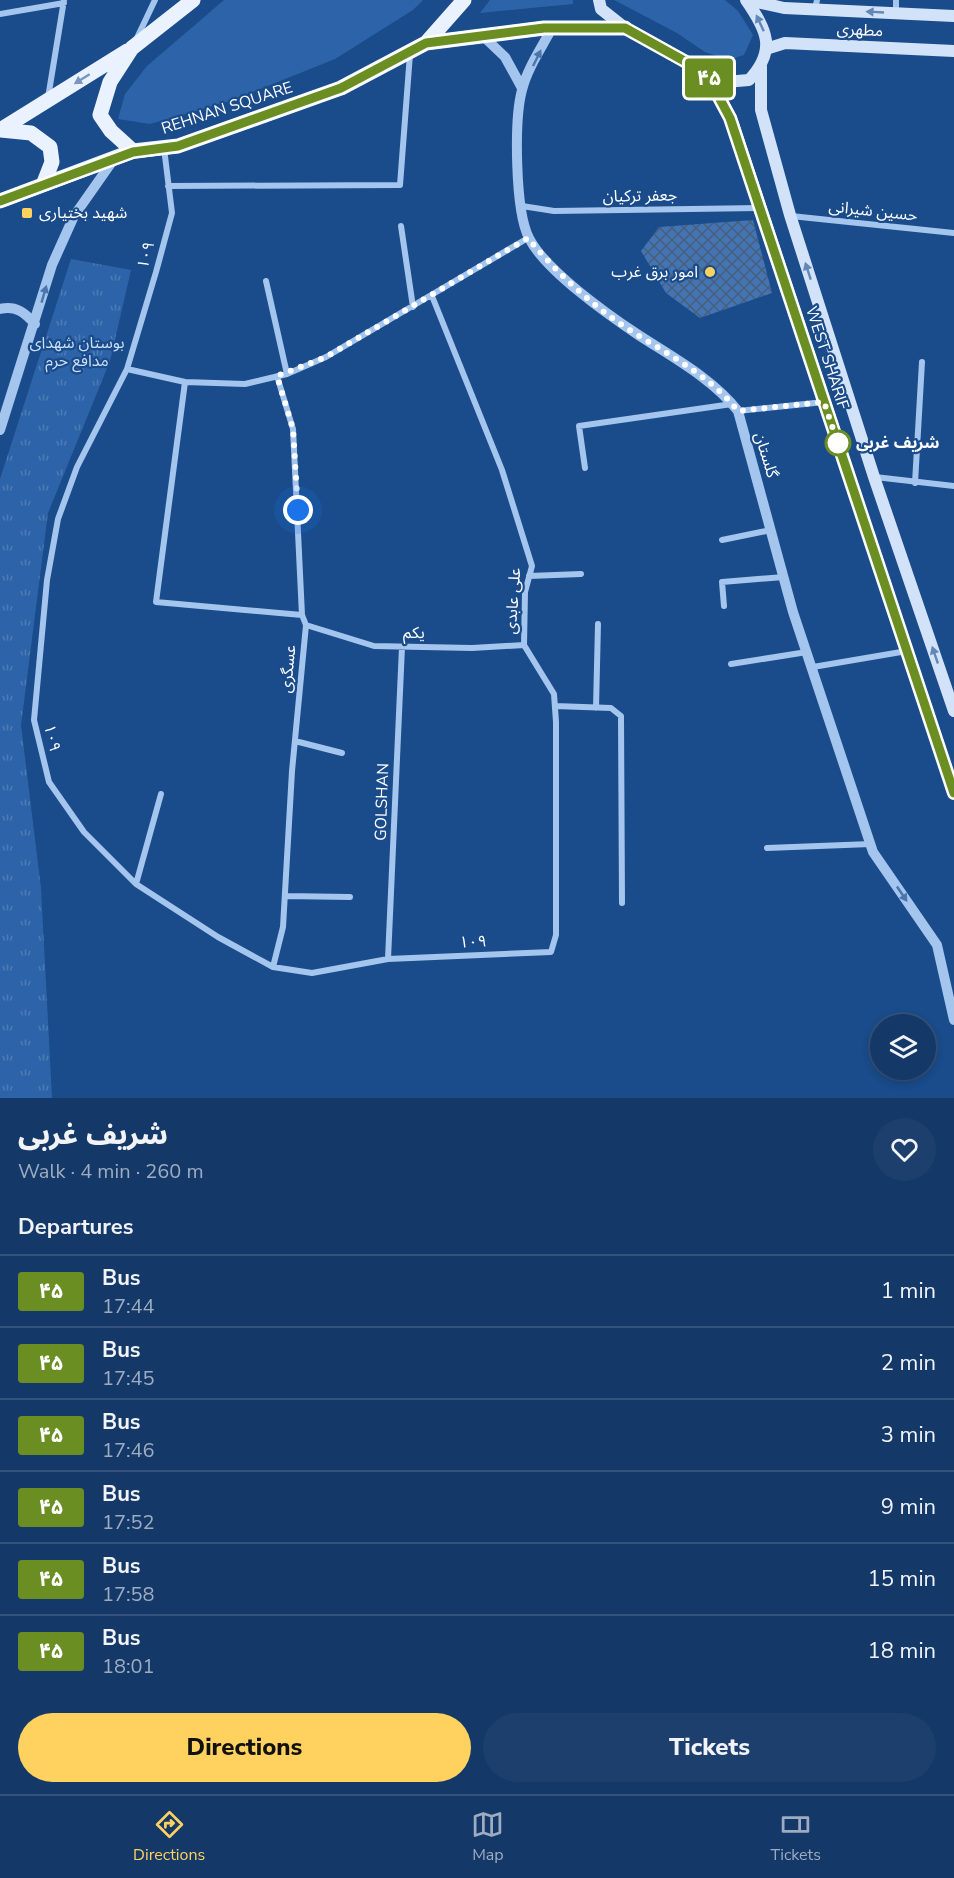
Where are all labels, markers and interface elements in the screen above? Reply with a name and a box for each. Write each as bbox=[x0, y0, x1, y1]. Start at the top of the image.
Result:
one-way arrow bbox=[865, 7, 884, 16]
one-way arrow bbox=[755, 15, 764, 32]
street label: مطهری bbox=[836, 18, 884, 42]
one-way arrow bbox=[532, 50, 541, 67]
line badge: ۴۵ bbox=[682, 58, 736, 98]
text: ۴۵ bbox=[697, 64, 721, 92]
one-way arrow bbox=[74, 74, 90, 85]
street label: REHNAN SQUARE bbox=[158, 76, 296, 140]
street label: جعفر ترکیان bbox=[602, 184, 678, 208]
street label: حسین شیرانی bbox=[828, 195, 918, 227]
place label: شهید بختیاری bbox=[39, 202, 127, 224]
marker: شهید بختیاری bbox=[20, 206, 34, 220]
street label: ۱۰۹ bbox=[132, 239, 160, 271]
place label: امور برق غرب bbox=[611, 261, 698, 283]
one-way arrow bbox=[803, 262, 812, 280]
marker: امور برق غرب bbox=[703, 265, 717, 279]
one-way arrow bbox=[40, 285, 49, 303]
street label: WEST SHARIF bbox=[800, 304, 854, 413]
park label: بوستان شهدای مدافع حرم bbox=[29, 332, 125, 373]
street label: گلستان bbox=[749, 430, 783, 481]
marker: شریف غربی bbox=[825, 430, 851, 456]
place label: شریف غربی bbox=[856, 432, 939, 454]
your location bbox=[283, 495, 313, 525]
street label: علی عابدی bbox=[500, 567, 526, 635]
street label: یکم bbox=[403, 622, 425, 645]
street label: عسگری bbox=[275, 644, 301, 694]
one-way arrow bbox=[930, 646, 940, 664]
street label: ۱۰۹ bbox=[38, 722, 66, 754]
street label: GOLSHAN bbox=[370, 763, 394, 841]
one-way arrow bbox=[896, 885, 908, 901]
street label: ۱۰۹ bbox=[459, 931, 487, 953]
map controls bbox=[870, 1014, 936, 1080]
button: layers bbox=[870, 1014, 936, 1080]
text: شریف غربی bbox=[18, 1116, 168, 1154]
button: heart bbox=[873, 1118, 936, 1181]
text: Walk · 4 min · 260 m bbox=[18, 1158, 204, 1185]
text: Departures bbox=[18, 1212, 133, 1242]
text: Bus bbox=[102, 1263, 141, 1293]
text: 1 min bbox=[881, 1276, 936, 1306]
text: ۴۵ bbox=[39, 1277, 63, 1305]
text: 17:44 bbox=[102, 1293, 155, 1320]
text: Bus bbox=[102, 1335, 141, 1365]
text: 2 min bbox=[881, 1348, 936, 1378]
text: ۴۵ bbox=[39, 1349, 63, 1377]
text: 17:45 bbox=[102, 1365, 155, 1392]
text: Bus bbox=[102, 1407, 141, 1437]
text: 3 min bbox=[881, 1420, 936, 1450]
text: ۴۵ bbox=[39, 1421, 63, 1449]
text: 17:46 bbox=[102, 1437, 155, 1464]
text: Bus bbox=[102, 1479, 141, 1509]
text: 9 min bbox=[881, 1492, 936, 1522]
text: ۴۵ bbox=[39, 1493, 63, 1521]
text: 17:52 bbox=[102, 1509, 155, 1536]
text: Bus bbox=[102, 1551, 141, 1581]
text: 15 min bbox=[868, 1564, 936, 1594]
text: ۴۵ bbox=[39, 1565, 63, 1593]
text: 17:58 bbox=[102, 1581, 155, 1608]
text: Bus bbox=[102, 1623, 141, 1653]
text: 18 min bbox=[868, 1636, 936, 1666]
text: ۴۵ bbox=[39, 1637, 63, 1665]
text: 18:01 bbox=[102, 1653, 155, 1680]
button: Directions bbox=[18, 1713, 471, 1782]
button: Tickets bbox=[483, 1713, 936, 1782]
tab: Directions bbox=[133, 1808, 205, 1866]
tab: Map bbox=[471, 1808, 504, 1866]
tab: Tickets bbox=[771, 1808, 821, 1866]

